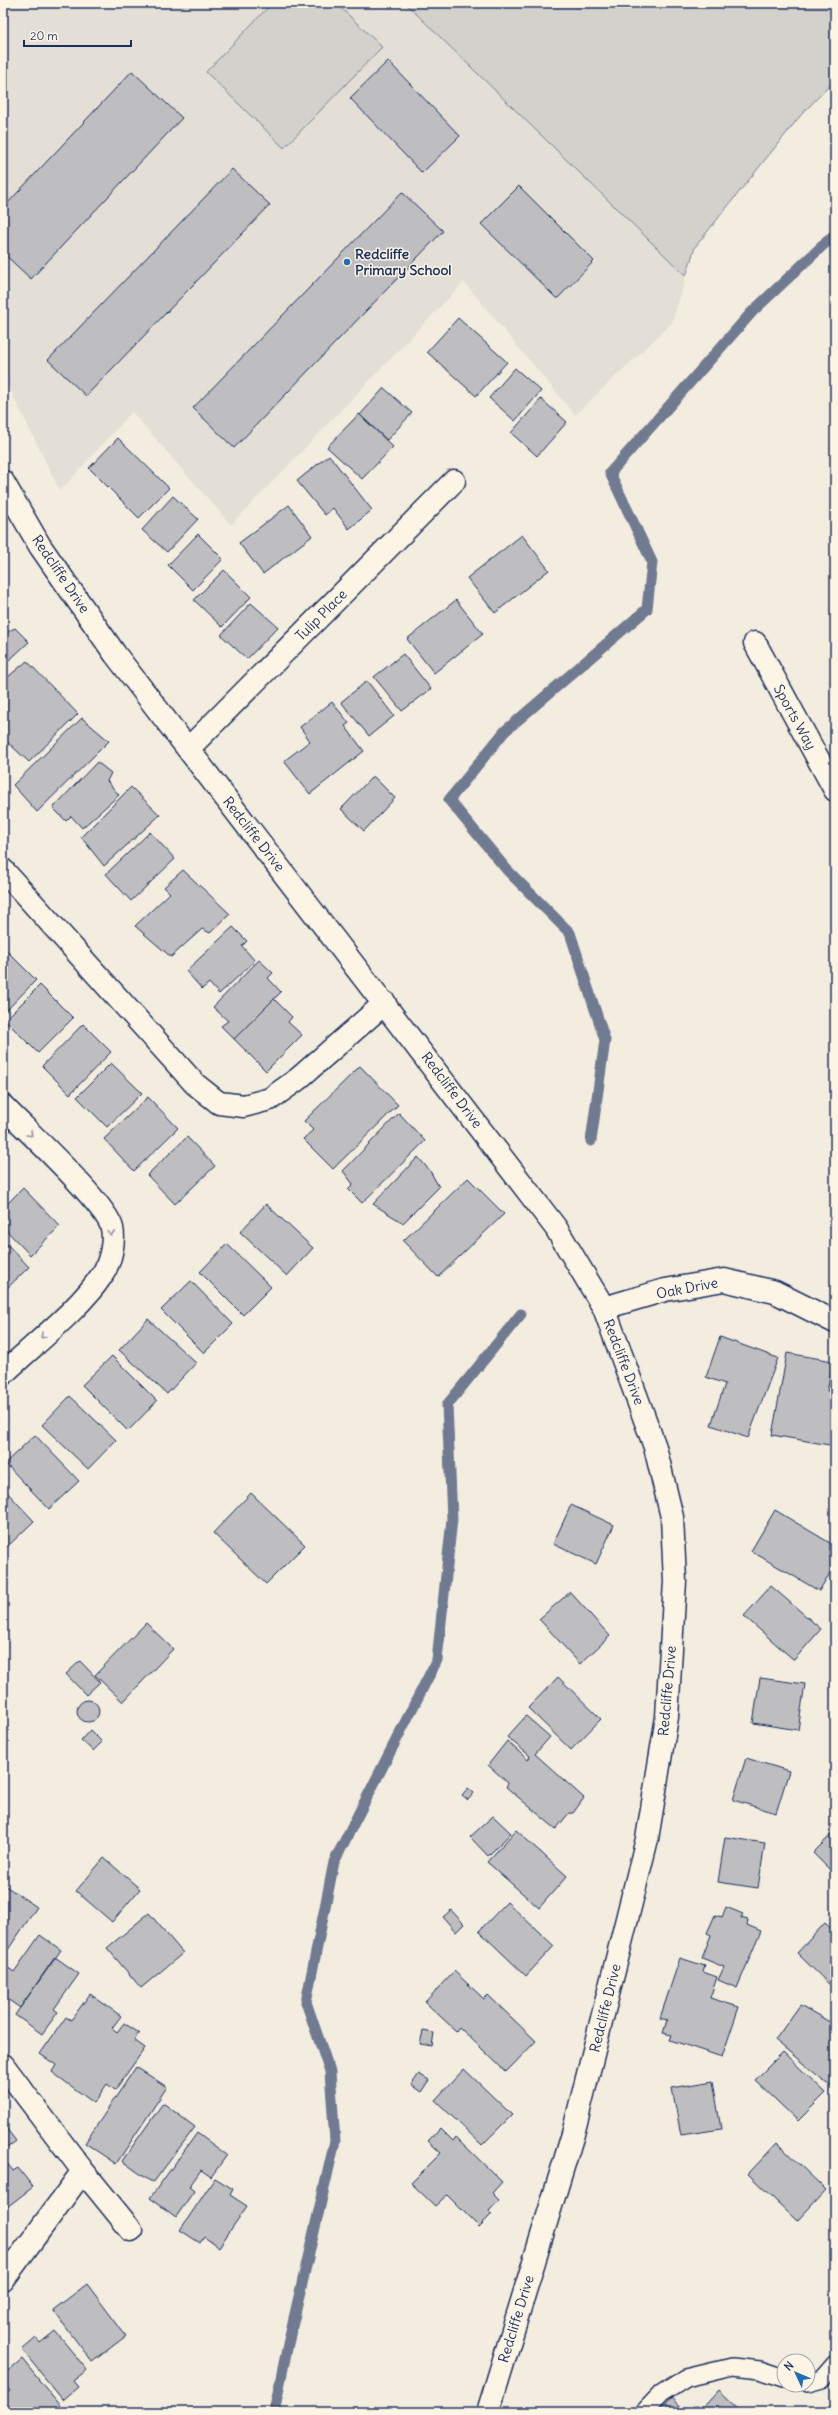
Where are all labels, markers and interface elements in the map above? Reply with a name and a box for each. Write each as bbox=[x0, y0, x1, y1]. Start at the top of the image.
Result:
scale bar bbox=[24, 22, 131, 48]
text: 20 m bbox=[30, 28, 58, 43]
place label: Redcliffe Primary School bbox=[355, 245, 451, 279]
marker: Redcliffe Primary School bbox=[342, 257, 352, 267]
street label: Redcliffe Drive bbox=[28, 531, 94, 617]
street label: Tulip Place bbox=[291, 585, 351, 645]
street label: Sports Way bbox=[770, 681, 820, 753]
street label: Redcliffe Drive bbox=[219, 793, 289, 875]
street label: Redcliffe Drive bbox=[418, 1048, 486, 1132]
one-way arrow bbox=[25, 1129, 33, 1137]
one-way arrow bbox=[107, 1229, 116, 1236]
street label: Oak Drive bbox=[655, 1273, 719, 1303]
street label: Redcliffe Drive bbox=[599, 1316, 649, 1408]
one-way arrow bbox=[40, 1331, 48, 1339]
street label: Redcliffe Drive bbox=[654, 1645, 680, 1737]
street label: Redcliffe Drive bbox=[585, 1962, 625, 2054]
street label: Redcliffe Drive bbox=[494, 2273, 538, 2365]
north arrow bbox=[776, 2353, 816, 2393]
text: N bbox=[781, 2358, 796, 2374]

